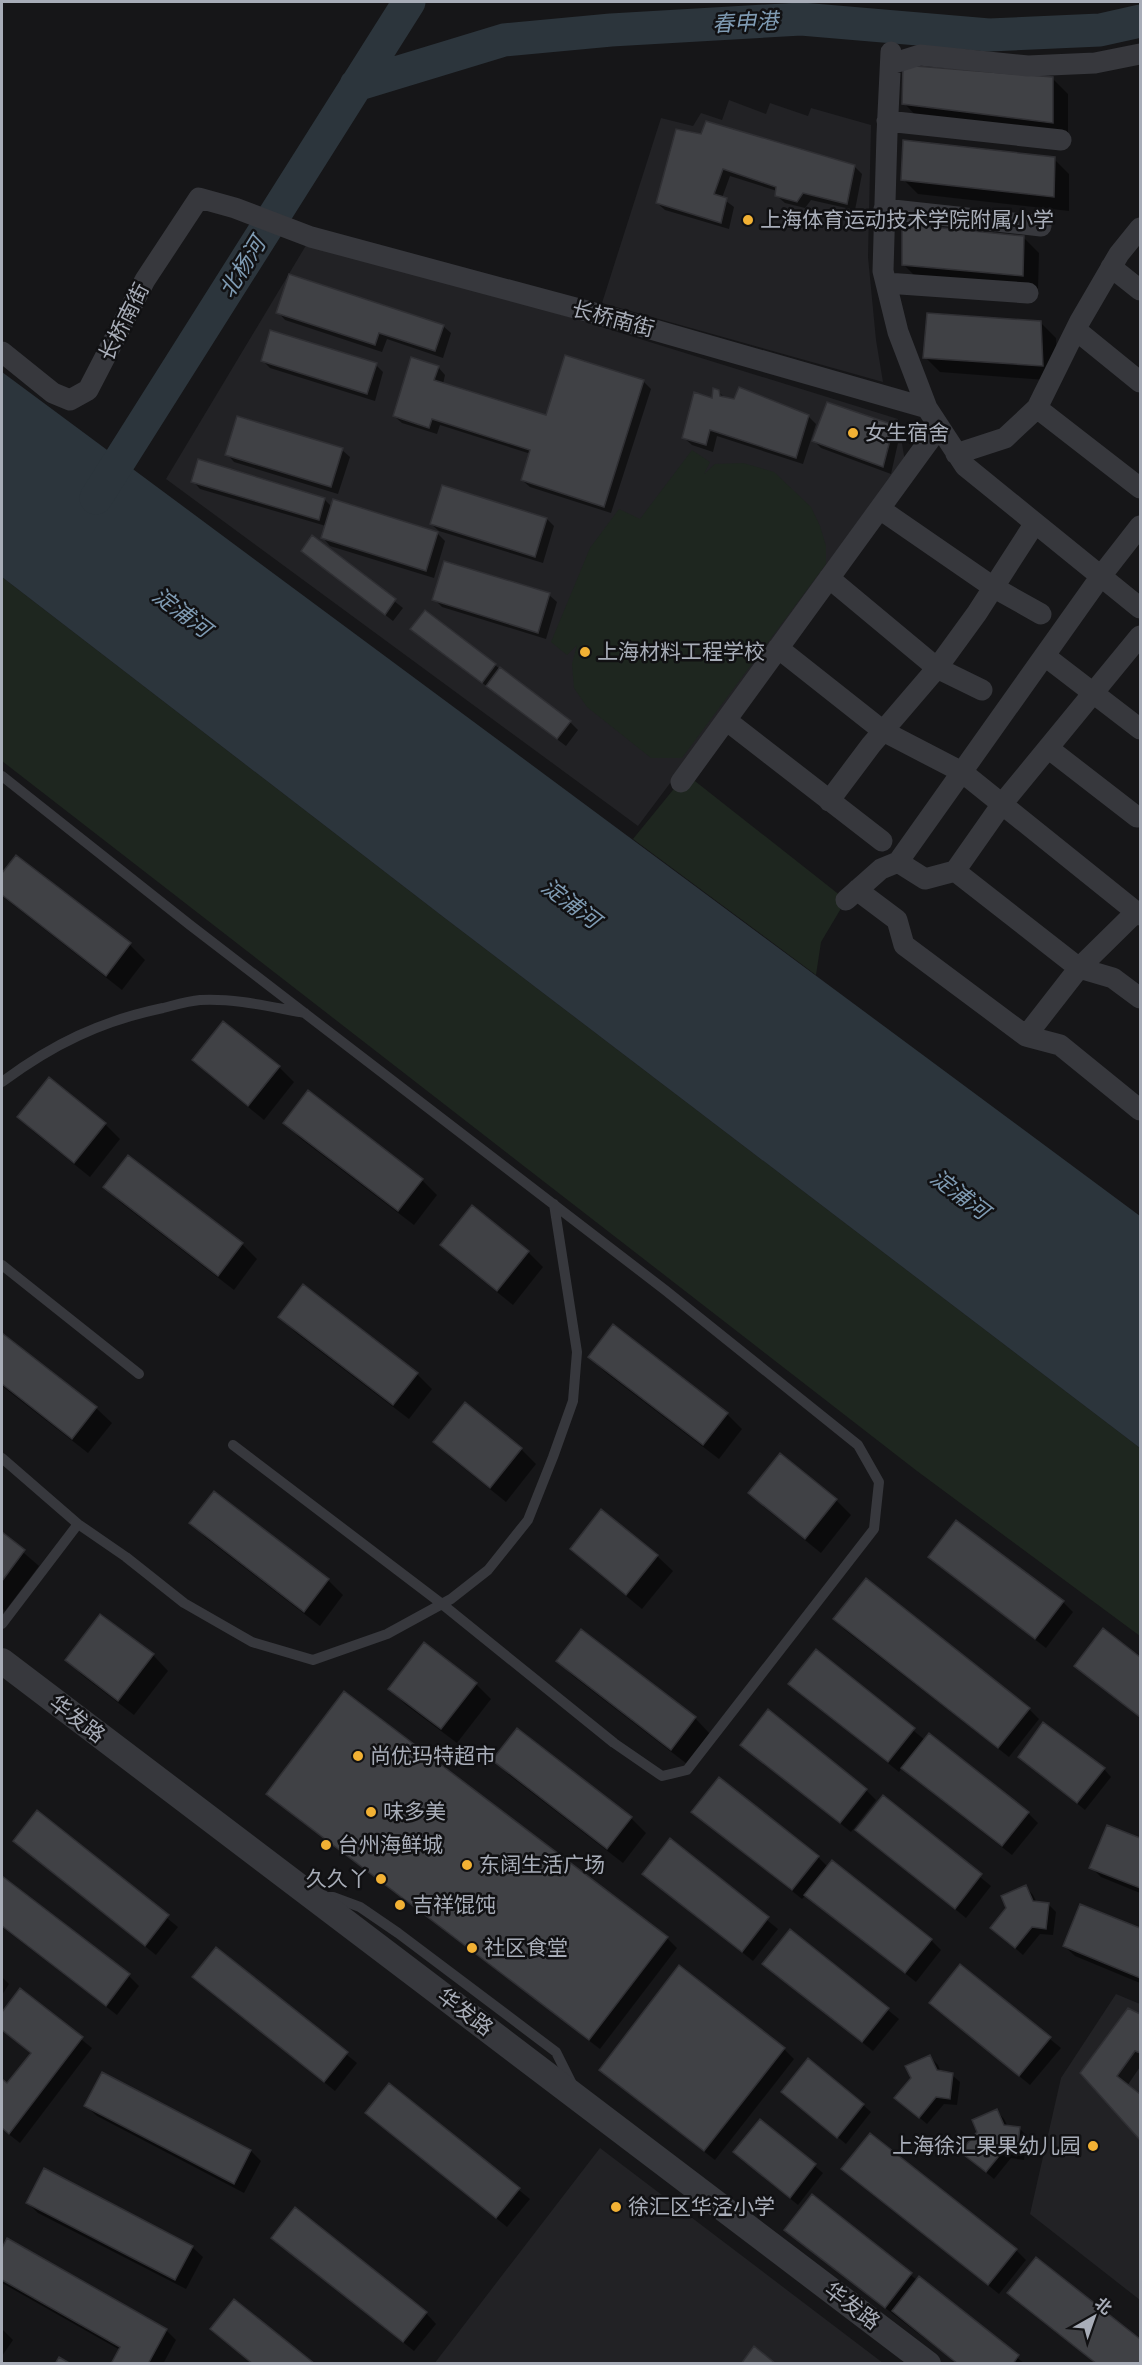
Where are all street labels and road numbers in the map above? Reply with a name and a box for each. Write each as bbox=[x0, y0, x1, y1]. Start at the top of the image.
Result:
street label: 长桥南街 bbox=[94, 279, 153, 364]
street label: 长桥南街 bbox=[570, 297, 657, 340]
street label: 华发路 bbox=[45, 1690, 109, 1747]
street label: 华发路 bbox=[433, 1983, 497, 2040]
street label: 华发路 bbox=[820, 2277, 884, 2334]

